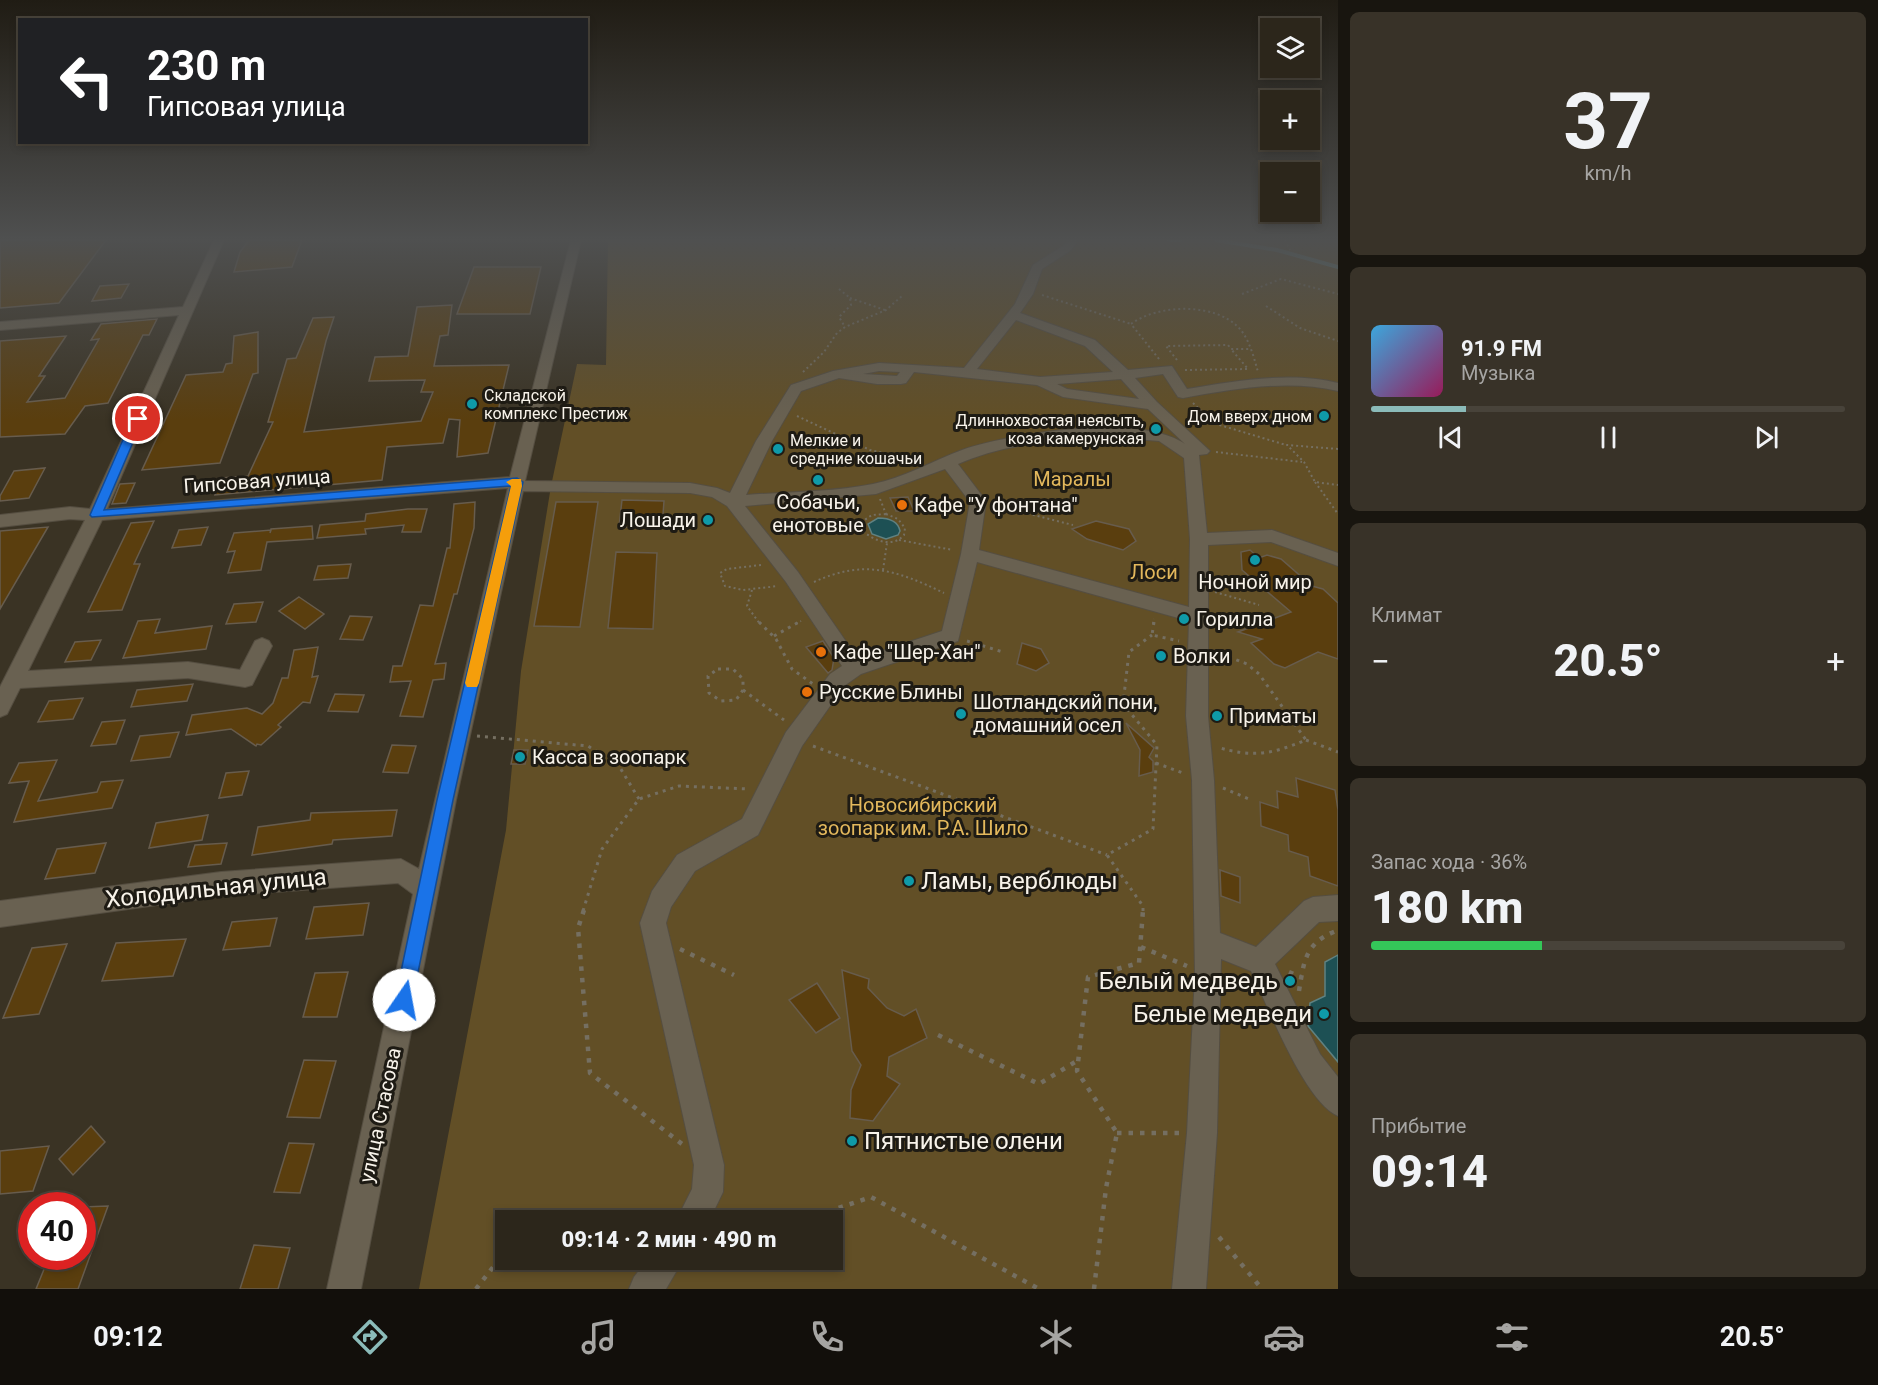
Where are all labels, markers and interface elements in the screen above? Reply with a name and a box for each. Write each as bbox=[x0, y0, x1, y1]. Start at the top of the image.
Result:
map controls bbox=[1260, 18, 1320, 222]
button: layers bbox=[1260, 18, 1320, 78]
text: 230 m bbox=[147, 41, 266, 90]
icon: left bbox=[48, 42, 126, 120]
text: 37 bbox=[1563, 76, 1653, 167]
button: + bbox=[1260, 90, 1320, 150]
text: Гипсовая улица bbox=[147, 91, 346, 123]
text: km/h bbox=[1585, 161, 1631, 185]
button: − bbox=[1260, 162, 1320, 222]
text: 91.9 FM bbox=[1461, 336, 1542, 361]
text: Музыка bbox=[1461, 361, 1535, 385]
place label: Складской комплекс Престиж bbox=[484, 386, 629, 423]
pin bbox=[112, 393, 163, 444]
marker: Складской комплекс Престиж bbox=[465, 397, 479, 411]
icon: arrive bbox=[121, 402, 154, 435]
place label: Дом вверх дном bbox=[1188, 407, 1312, 426]
marker: Дом вверх дном bbox=[1317, 409, 1331, 423]
place label: Длиннохвостая неясыть, коза камерунская bbox=[956, 411, 1144, 448]
icon: previous bbox=[1434, 421, 1467, 454]
icon: pause bbox=[1592, 421, 1625, 454]
icon: next bbox=[1750, 421, 1783, 454]
marker: Длиннохвостая неясыть, коза камерунская bbox=[1149, 422, 1163, 436]
place label: Мелкие и средние кошачьи bbox=[790, 431, 922, 468]
marker: Мелкие и средние кошачьи bbox=[771, 442, 785, 456]
street label: Гипсовая улица bbox=[183, 464, 331, 498]
park label: Маралы bbox=[1033, 467, 1111, 491]
marker: Собачьи, енотовые bbox=[811, 473, 825, 487]
place label: Собачьи, енотовые bbox=[772, 490, 864, 537]
place label: Кафе "У фонтана" bbox=[914, 493, 1078, 517]
marker: Кафе "У фонтана" bbox=[895, 498, 909, 512]
place label: Лошади bbox=[620, 508, 696, 532]
marker: Лошади bbox=[701, 513, 715, 527]
marker: Ночной мир bbox=[1248, 553, 1262, 567]
park label: Лоси bbox=[1130, 560, 1178, 584]
place label: Ночной мир bbox=[1198, 570, 1312, 594]
text: Климат bbox=[1371, 603, 1442, 627]
place label: Горилла bbox=[1196, 607, 1273, 631]
marker: Горилла bbox=[1177, 612, 1191, 626]
text: 20.5° bbox=[1554, 634, 1663, 687]
place label: Кафе "Шер-Хан" bbox=[833, 640, 981, 664]
text: − bbox=[1371, 642, 1390, 681]
text: + bbox=[1826, 642, 1845, 681]
place label: Волки bbox=[1173, 644, 1231, 668]
marker: Кафе "Шер-Хан" bbox=[814, 645, 828, 659]
marker: Волки bbox=[1154, 649, 1168, 663]
place label: Русские Блины bbox=[819, 680, 963, 704]
marker: Русские Блины bbox=[800, 685, 814, 699]
place label: Шотландский пони, домашний осел bbox=[973, 690, 1157, 737]
place label: Приматы bbox=[1229, 704, 1317, 728]
marker: Шотландский пони, домашний осел bbox=[954, 707, 968, 721]
marker: Приматы bbox=[1210, 709, 1224, 723]
place label: Касса в зоопарк bbox=[532, 745, 687, 769]
marker: Касса в зоопарк bbox=[513, 750, 527, 764]
park label: Новосибирский зоопарк им. Р.А. Шило bbox=[818, 793, 1028, 840]
text: Запас хода · 36% bbox=[1371, 850, 1527, 874]
street label: Холодильная улица bbox=[104, 862, 328, 914]
place label: Ламы, верблюды bbox=[921, 867, 1118, 895]
marker: Ламы, верблюды bbox=[902, 874, 916, 888]
text: 180 km bbox=[1371, 881, 1523, 934]
place label: Белый медведь bbox=[1099, 967, 1278, 995]
position arrow bbox=[372, 968, 436, 1032]
marker: Белый медведь bbox=[1283, 974, 1297, 988]
place label: Белые медведи bbox=[1133, 1000, 1312, 1028]
marker: Белые медведи bbox=[1317, 1007, 1331, 1021]
street label: улица Стасова bbox=[354, 1045, 406, 1185]
text: Прибытие bbox=[1371, 1114, 1466, 1138]
place label: Пятнистые олени bbox=[864, 1127, 1063, 1155]
marker: Пятнистые олени bbox=[845, 1134, 859, 1148]
text: 09:14 bbox=[1371, 1145, 1488, 1198]
speed limit sign: 40 bbox=[18, 1192, 96, 1270]
text: 09:14 · 2 мин · 490 m bbox=[561, 1227, 777, 1252]
icon: directions bbox=[349, 1316, 391, 1358]
icon: music bbox=[578, 1316, 620, 1358]
icon: phone bbox=[806, 1316, 848, 1358]
icon: climate bbox=[1035, 1316, 1077, 1358]
icon: car bbox=[1263, 1316, 1305, 1358]
icon: filters bbox=[1491, 1316, 1533, 1358]
text: 09:12 bbox=[93, 1321, 163, 1353]
text: 20.5° bbox=[1720, 1321, 1785, 1353]

